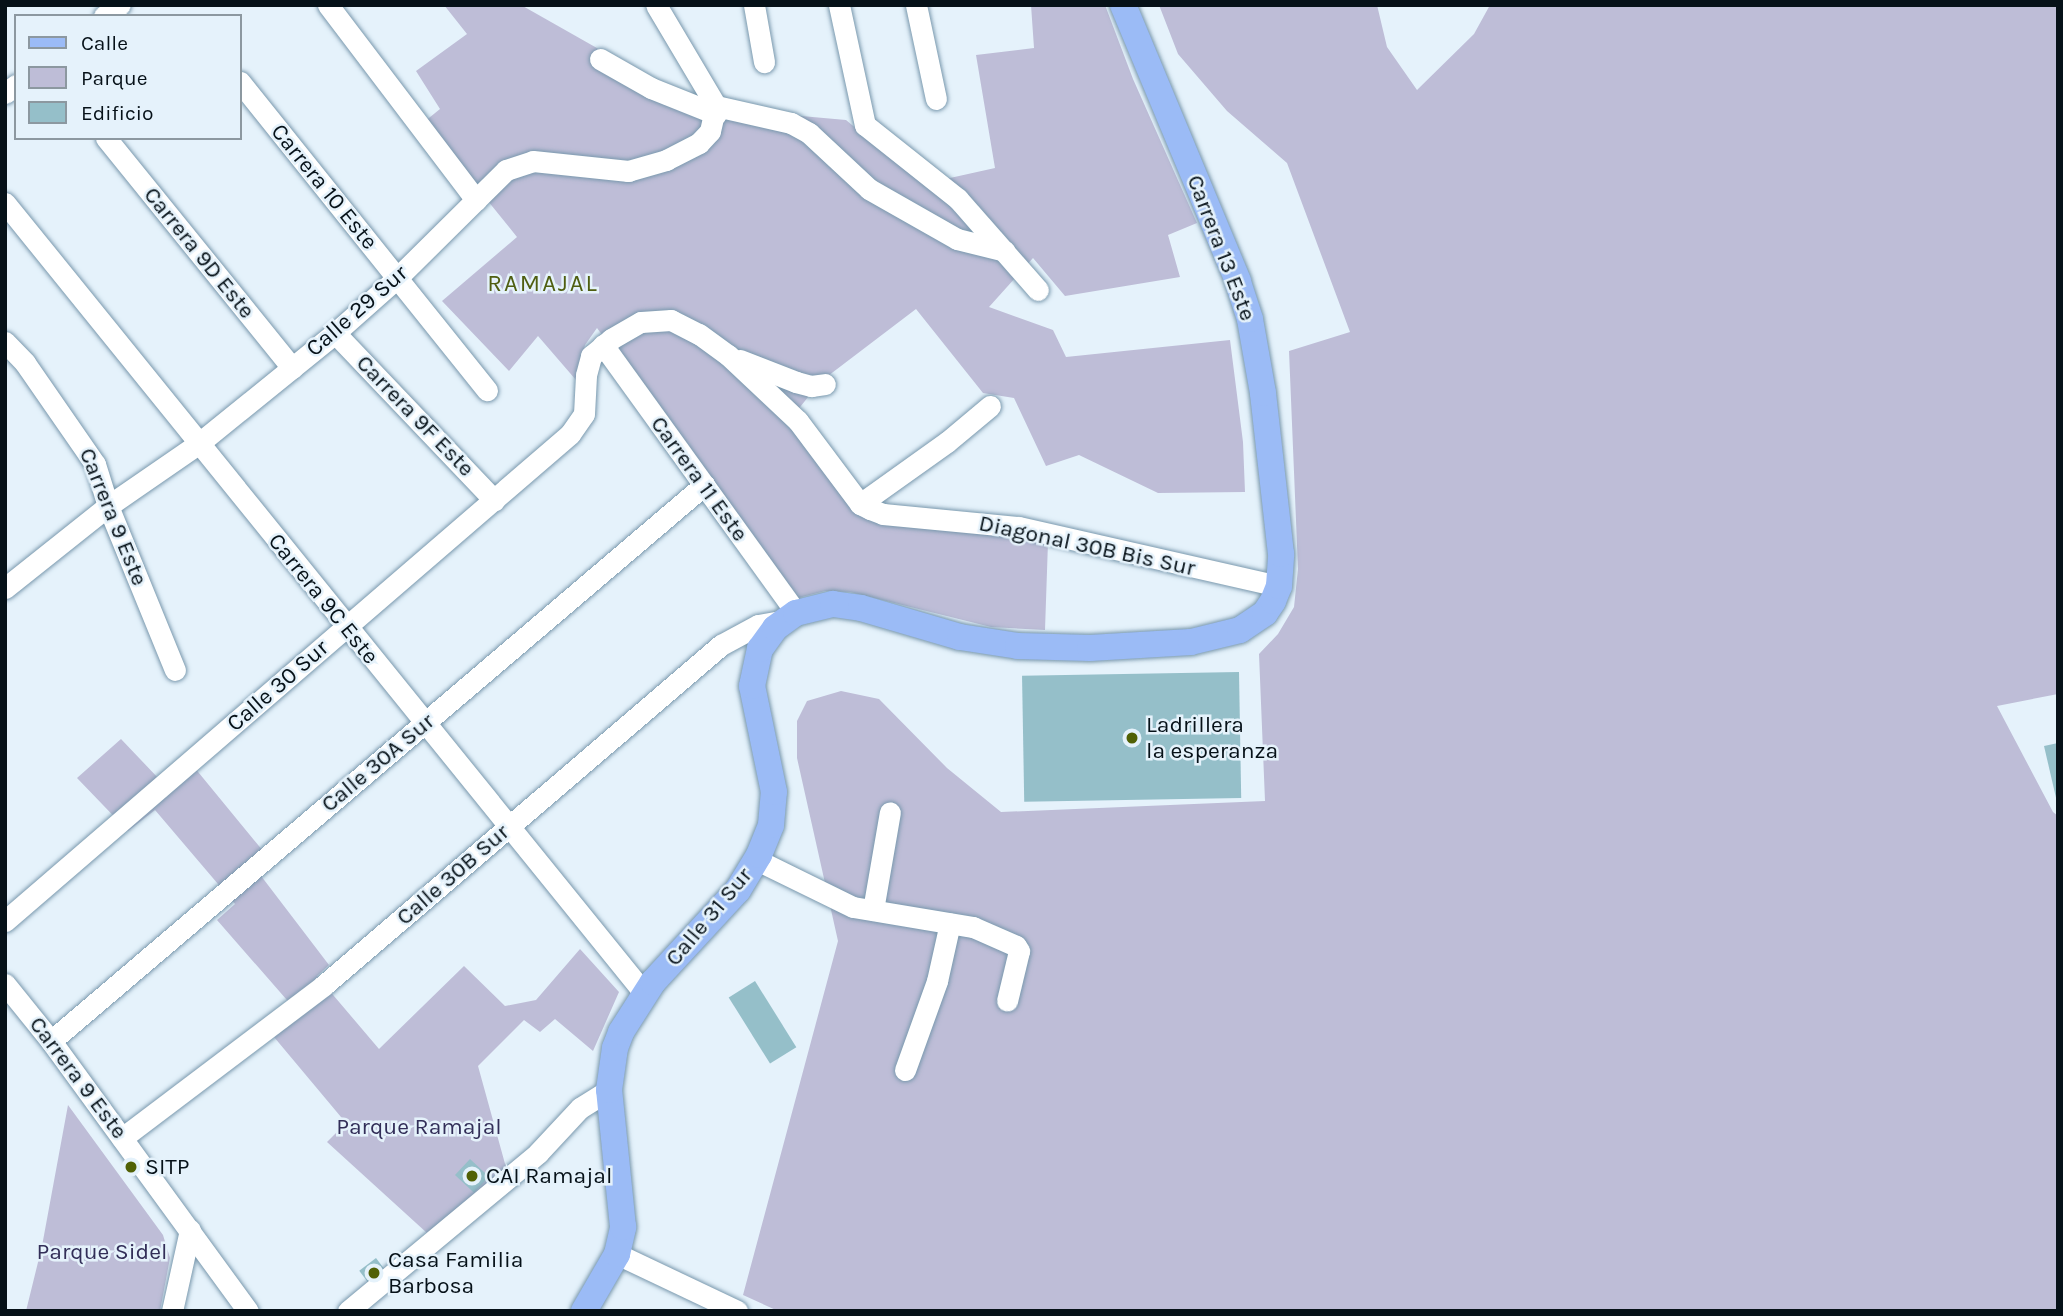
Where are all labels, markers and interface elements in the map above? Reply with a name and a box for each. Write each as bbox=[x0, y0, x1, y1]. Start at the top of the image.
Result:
legend bbox=[14, 14, 242, 140]
text: Calle bbox=[81, 31, 128, 55]
text: Parque bbox=[81, 66, 148, 90]
text: Edificio bbox=[81, 101, 154, 125]
street label: Carrera 10 Este bbox=[265, 119, 383, 255]
street label: Carrera 13 Este bbox=[1181, 171, 1261, 325]
street label: Carrera 9D Este bbox=[138, 182, 260, 324]
street label: Calle 29 Sur bbox=[301, 260, 413, 362]
district label: RAMAJAL bbox=[488, 270, 598, 298]
street label: Carrera 9F Este bbox=[350, 350, 480, 482]
street label: Carrera 11 Este bbox=[644, 411, 754, 547]
street label: Carrera 9 Este bbox=[73, 444, 153, 590]
street label: Diagonal 30B Bis Sur bbox=[976, 510, 1198, 582]
street label: Carrera 9C Este bbox=[262, 528, 384, 670]
street label: Calle 30 Sur bbox=[221, 634, 335, 738]
street label: Calle 30A Sur bbox=[316, 708, 440, 818]
place label: Ladrillera la esperanza bbox=[1146, 711, 1278, 765]
marker: Ladrillera la esperanza bbox=[1124, 730, 1140, 746]
street label: Calle 30B Sur bbox=[391, 819, 515, 931]
street label: Calle 31 Sur bbox=[660, 862, 758, 972]
street label: Carrera 9 Este bbox=[23, 1011, 133, 1145]
park label: Parque Ramajal bbox=[336, 1113, 502, 1141]
place label: SITP bbox=[145, 1153, 190, 1181]
marker: SITP bbox=[123, 1159, 139, 1175]
place label: CAI Ramajal bbox=[486, 1162, 612, 1190]
marker: CAI Ramajal bbox=[464, 1168, 480, 1184]
park label: Parque Sidel bbox=[37, 1238, 167, 1266]
place label: Casa Familia Barbosa bbox=[388, 1246, 523, 1300]
marker: Casa Familia Barbosa bbox=[366, 1265, 382, 1281]

